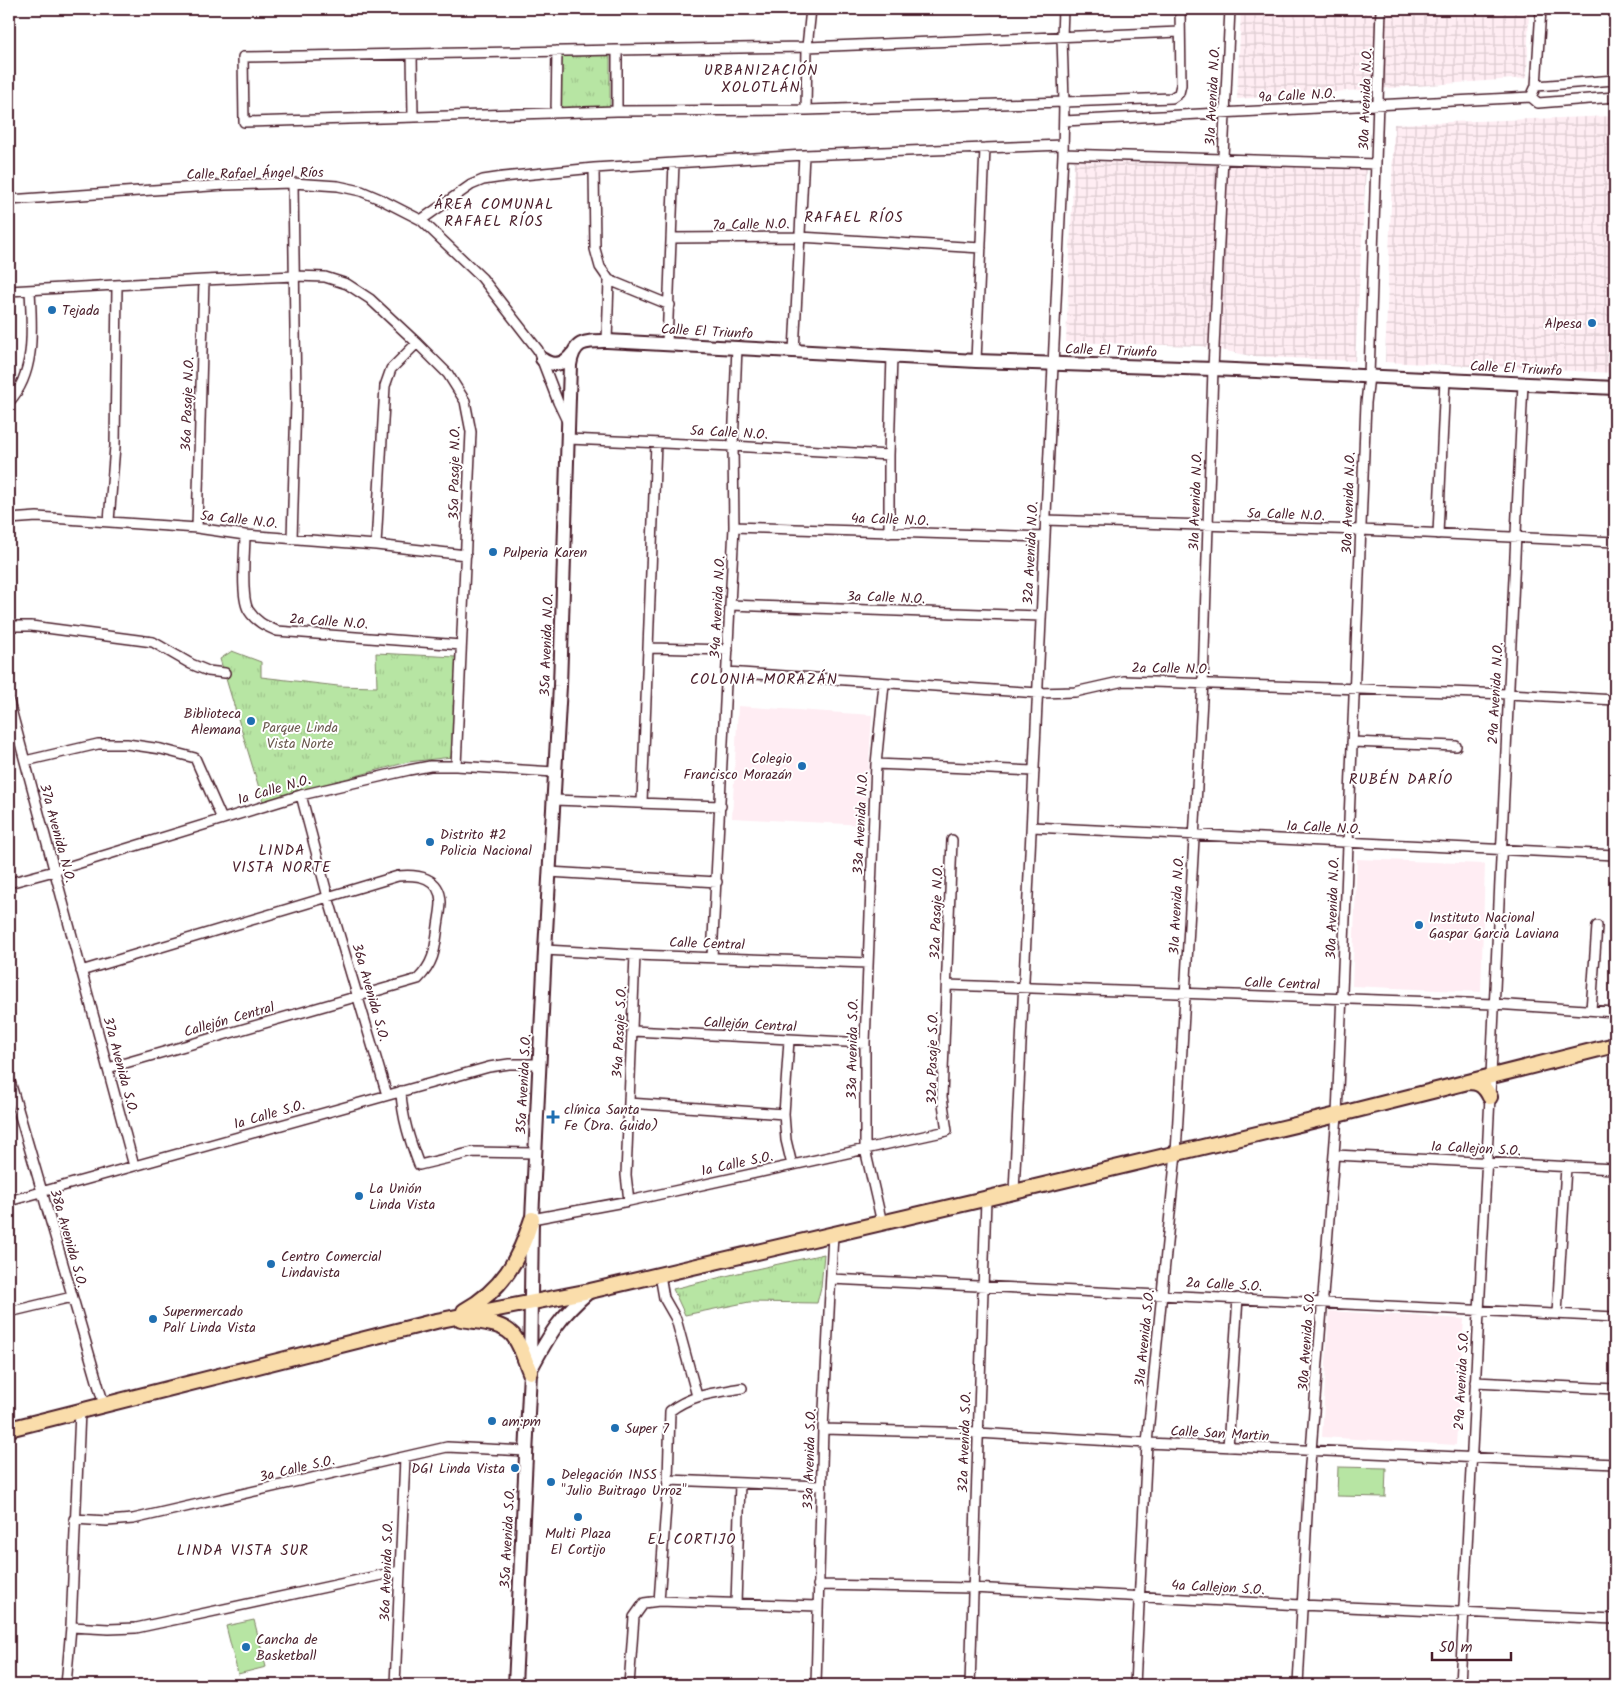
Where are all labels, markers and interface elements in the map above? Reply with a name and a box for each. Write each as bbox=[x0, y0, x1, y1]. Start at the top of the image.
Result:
street label: 31a Avenida N.O. bbox=[1199, 46, 1227, 147]
street label: 30a Avenida N.O. bbox=[1353, 47, 1379, 151]
district label: URBANIZACIÓN XOLOTLÁN bbox=[704, 59, 818, 100]
street label: 9a Calle N.O. bbox=[1258, 83, 1336, 109]
street label: Calle Rafael Ángel Ríos bbox=[186, 162, 324, 186]
district label: ÁREA COMUNAL RAFAEL RÍOS bbox=[434, 193, 554, 234]
district label: RAFAEL RÍOS bbox=[804, 206, 904, 230]
street label: 7a Calle N.O. bbox=[712, 213, 790, 237]
place label: Tejada bbox=[62, 300, 99, 322]
marker: Tejada bbox=[46, 304, 58, 316]
place label: Alpesa bbox=[1545, 313, 1582, 335]
marker: Alpesa bbox=[1586, 317, 1598, 329]
street label: Calle El Triunfo bbox=[660, 319, 754, 345]
street label: Calle El Triunfo bbox=[1064, 338, 1157, 364]
street label: 36a Pasaje N.O. bbox=[175, 356, 201, 452]
street label: Calle El Triunfo bbox=[1469, 356, 1563, 382]
street label: 5a Calle N.O. bbox=[689, 420, 769, 446]
street label: 35a Pasaje N.O. bbox=[443, 426, 467, 520]
street label: 31a Avenida N.O. bbox=[1183, 451, 1209, 551]
street label: 30a Avenida N.O. bbox=[1336, 451, 1362, 555]
street label: 32a Avenida N.O. bbox=[1017, 501, 1045, 605]
street label: 5a Calle N.O. bbox=[1247, 503, 1325, 527]
street label: 5a Calle N.O. bbox=[199, 505, 279, 535]
street label: 4a Calle N.O. bbox=[850, 508, 929, 532]
place label: Pulperia Karen bbox=[503, 542, 587, 564]
marker: Pulperia Karen bbox=[487, 546, 499, 558]
street label: 34a Avenida N.O. bbox=[704, 555, 732, 659]
street label: 3a Calle N.O. bbox=[846, 586, 926, 610]
street label: 35a Avenida N.O. bbox=[534, 593, 560, 697]
street label: 2a Calle N.O. bbox=[289, 608, 369, 636]
street label: 29a Avenida N.O. bbox=[1482, 641, 1510, 745]
street label: 2a Calle N.O. bbox=[1131, 657, 1211, 681]
district label: COLONIA MORAZÁN bbox=[690, 668, 838, 692]
place label: Biblioteca Alemana bbox=[184, 703, 241, 741]
marker: Biblioteca Alemana bbox=[245, 715, 257, 727]
park label: Parque Linda Vista Norte bbox=[262, 717, 338, 755]
place label: Colegio Francisco Morazán bbox=[683, 748, 792, 786]
marker: Colegio Francisco Morazán bbox=[796, 760, 808, 772]
district label: RUBÉN DARÍO bbox=[1349, 768, 1453, 792]
street label: 1a Calle N.O. bbox=[235, 769, 313, 811]
street label: 33a Avenida N.O. bbox=[847, 771, 875, 875]
street label: 37a Avenida N.O. bbox=[33, 781, 81, 885]
street label: 1a Calle N.O. bbox=[1286, 815, 1362, 841]
place label: Distrito #2 Policia Nacional bbox=[440, 824, 532, 862]
marker: Distrito #2 Policia Nacional bbox=[424, 836, 436, 848]
district label: LINDA VISTA NORTE bbox=[232, 839, 332, 880]
street label: 31a Avenida N.O. bbox=[1163, 855, 1191, 956]
street label: 30a Avenida N.O. bbox=[1320, 856, 1346, 960]
street label: 32a Pasaje N.O. bbox=[924, 864, 950, 960]
place label: Instituto Nacional Gaspar Garcia Laviana bbox=[1429, 907, 1559, 945]
marker: Instituto Nacional Gaspar Garcia Laviana bbox=[1413, 919, 1425, 931]
street label: Calle Central bbox=[669, 932, 746, 956]
street label: 36a Avenida S.O. bbox=[346, 941, 395, 1044]
street label: Calle Central bbox=[1244, 972, 1321, 996]
street label: 34a Pasaje S.O. bbox=[607, 985, 633, 1079]
street label: Callejón Central bbox=[181, 996, 278, 1043]
street label: 33a Avenida S.O. bbox=[841, 998, 865, 1100]
street label: 32a Pasaje S.O. bbox=[921, 1011, 945, 1105]
street label: Callejón Central bbox=[703, 1012, 798, 1038]
street label: 37a Avenida S.O. bbox=[96, 1014, 144, 1116]
street label: 35a Avenida S.O. bbox=[510, 1033, 538, 1135]
street label: 1a Calle S.O. bbox=[231, 1094, 307, 1136]
place label: clínica Santa Fe (Dra. Guido) bbox=[564, 1099, 658, 1137]
marker: clínica Santa Fe (Dra. Guido) bbox=[546, 1110, 560, 1124]
street label: 1a Callejon S.O. bbox=[1430, 1136, 1522, 1162]
street label: 1a Calle S.O. bbox=[699, 1146, 775, 1182]
place label: La Unión Linda Vista bbox=[369, 1178, 435, 1216]
street label: 38a Avenida S.O. bbox=[43, 1186, 93, 1290]
marker: La Unión Linda Vista bbox=[353, 1190, 365, 1202]
place label: Centro Comercial Lindavista bbox=[281, 1246, 382, 1284]
marker: Centro Comercial Lindavista bbox=[265, 1258, 277, 1270]
street label: 2a Calle S.O. bbox=[1185, 1272, 1263, 1298]
street label: 31a Avenida S.O. bbox=[1129, 1288, 1161, 1388]
street label: 30a Avenida S.O. bbox=[1293, 1290, 1321, 1392]
place label: Supermercado Palí Linda Vista bbox=[163, 1301, 256, 1339]
marker: Supermercado Palí Linda Vista bbox=[147, 1313, 159, 1325]
street label: 29a Avenida S.O. bbox=[1448, 1329, 1476, 1431]
street label: 32a Avenida S.O. bbox=[952, 1391, 978, 1493]
street label: 33a Avenida S.O. bbox=[797, 1408, 823, 1510]
place label: am:pm bbox=[502, 1411, 541, 1433]
marker: am:pm bbox=[486, 1415, 498, 1427]
place label: Super 7 bbox=[625, 1418, 669, 1440]
street label: Calle San Martin bbox=[1170, 1420, 1270, 1448]
marker: Super 7 bbox=[609, 1422, 621, 1434]
street label: 3a Calle S.O. bbox=[257, 1450, 337, 1488]
place label: DGI Linda Vista bbox=[411, 1458, 505, 1480]
marker: DGI Linda Vista bbox=[509, 1462, 521, 1474]
place label: Delegación INSS "Julio Buitrago Urroz" bbox=[561, 1464, 687, 1502]
marker: Delegación INSS "Julio Buitrago Urroz" bbox=[545, 1476, 557, 1488]
street label: 35a Avenida S.O. bbox=[494, 1487, 522, 1589]
marker: Multi Plaza El Cortijo bbox=[572, 1511, 584, 1523]
street label: 36a Avenida S.O. bbox=[374, 1520, 400, 1622]
place label: Multi Plaza El Cortijo bbox=[545, 1523, 611, 1561]
district label: EL CORTIJO bbox=[648, 1528, 736, 1552]
district label: LINDA VISTA SUR bbox=[177, 1539, 309, 1563]
street label: 4a Callejon S.O. bbox=[1171, 1575, 1265, 1601]
place label: Cancha de Basketball bbox=[256, 1629, 318, 1667]
scale bar bbox=[1432, 1629, 1510, 1661]
text: 50 m bbox=[1439, 1636, 1473, 1660]
marker: Cancha de Basketball bbox=[240, 1641, 252, 1653]

